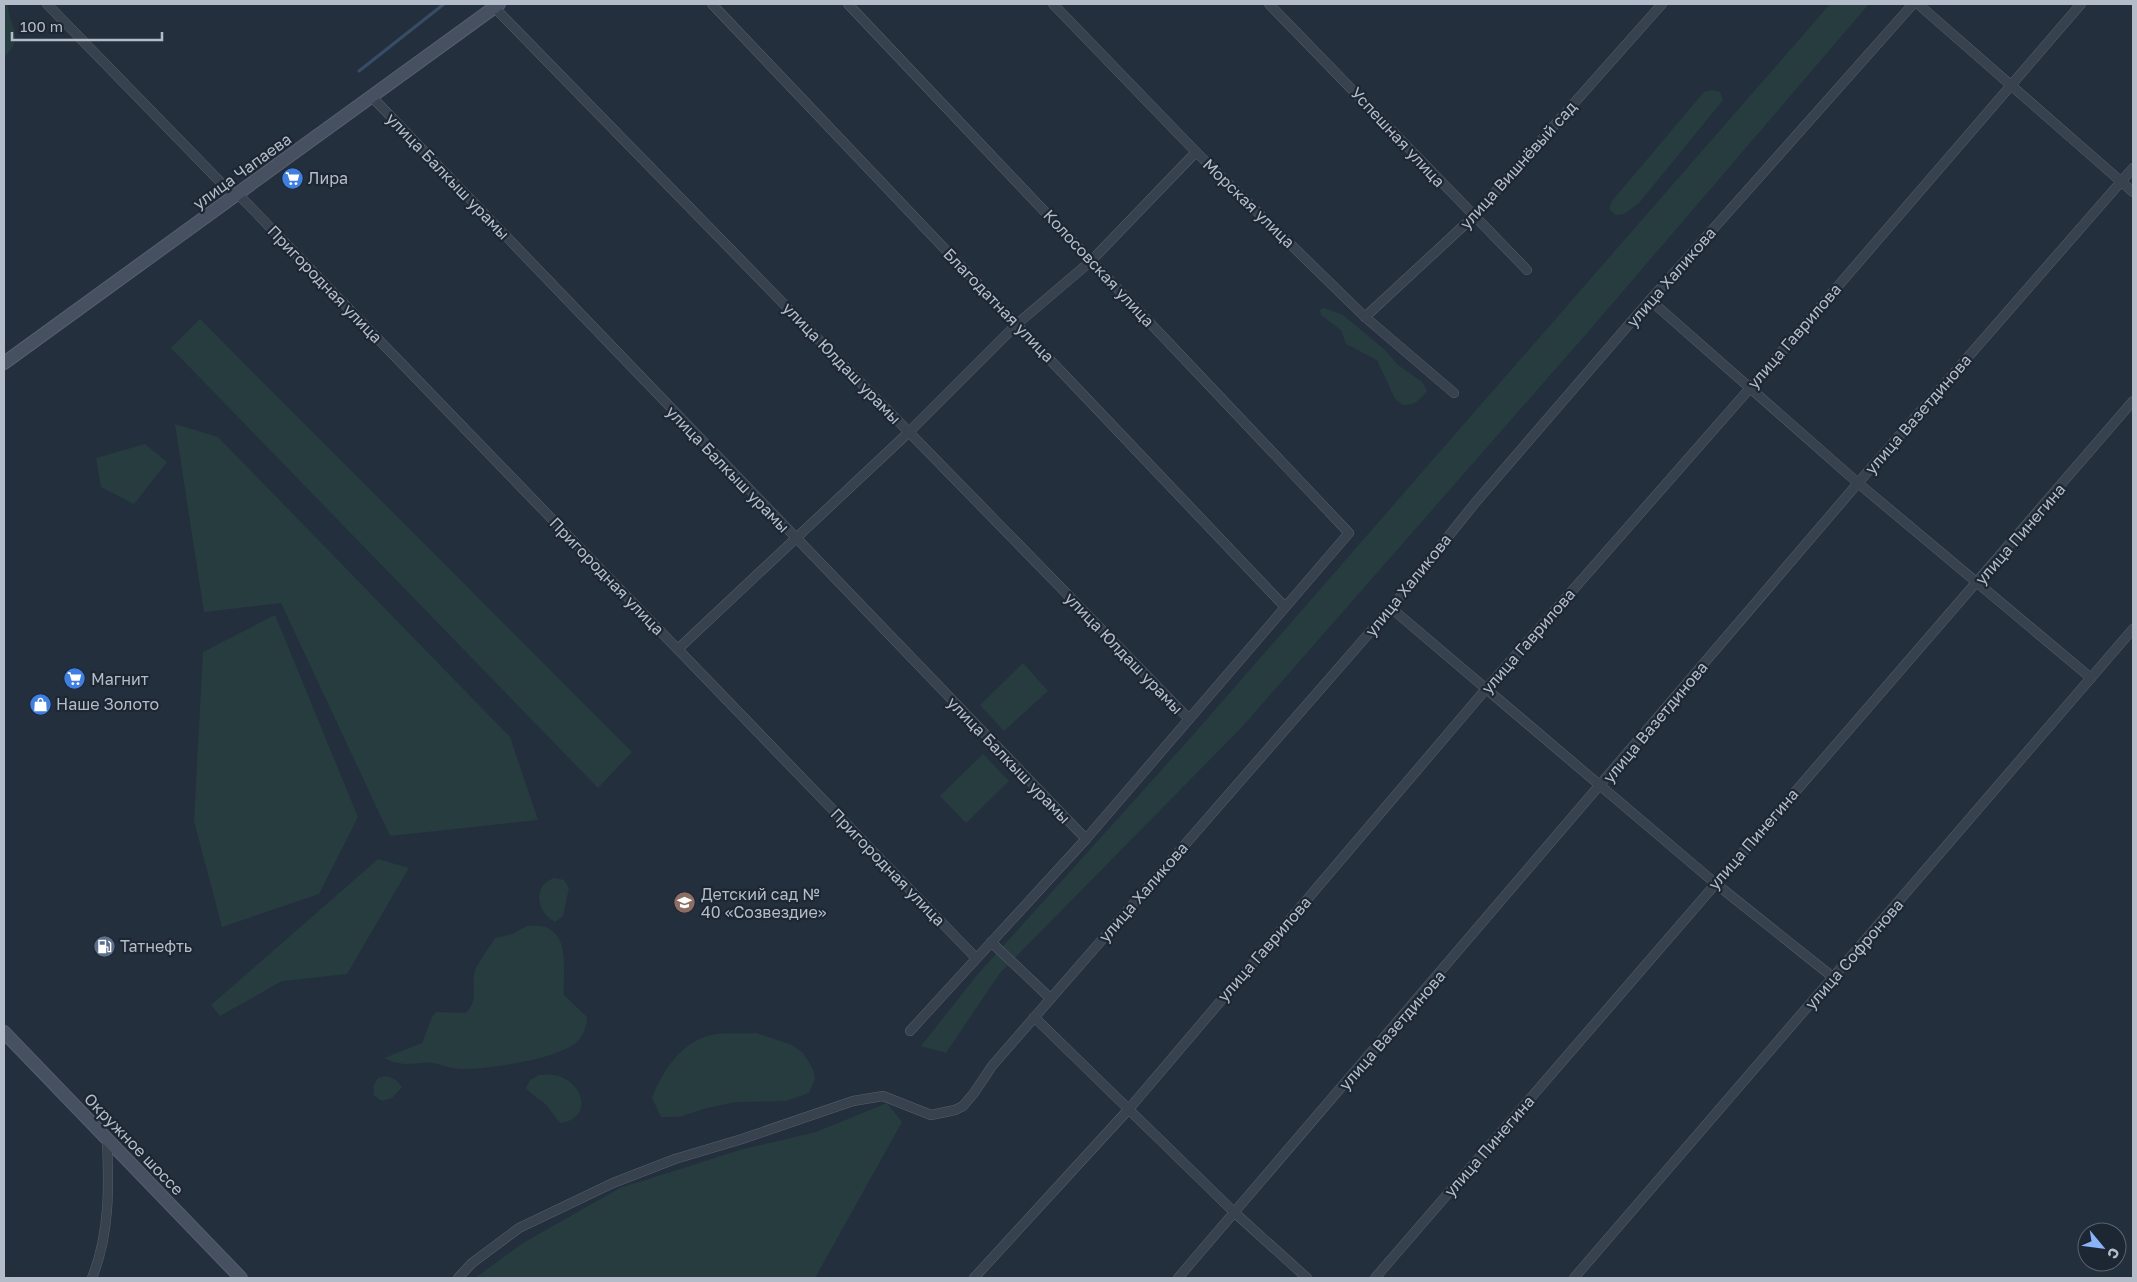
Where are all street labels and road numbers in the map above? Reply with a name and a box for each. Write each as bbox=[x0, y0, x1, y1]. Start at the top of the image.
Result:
street label: Успешная улица bbox=[1347, 83, 1449, 191]
street label: улица Вишнёвый сад bbox=[1455, 97, 1581, 233]
street label: улица Балкыш урамы bbox=[382, 108, 514, 244]
street label: улица Чапаева bbox=[189, 129, 295, 213]
street label: Морская улица bbox=[1199, 154, 1299, 252]
street label: Колосовская улица bbox=[1039, 205, 1159, 331]
street label: Пригородная улица bbox=[264, 221, 386, 347]
street label: улица Халикова bbox=[1622, 223, 1720, 331]
street label: Благодатная улица bbox=[939, 244, 1059, 366]
street label: улица Гаврилова bbox=[1743, 279, 1845, 393]
street label: улица Юлдаш урамы bbox=[779, 298, 905, 428]
street label: улица Вазетдинова bbox=[1861, 350, 1975, 478]
street label: улица Балкыш урамы bbox=[662, 401, 794, 537]
street label: улица Пинегина bbox=[1971, 479, 2069, 589]
street label: Пригородная улица bbox=[546, 513, 668, 639]
street label: улица Халикова bbox=[1361, 530, 1455, 640]
street label: улица Гаврилова bbox=[1477, 584, 1579, 698]
street label: улица Юлдаш урамы bbox=[1061, 588, 1187, 718]
street label: улица Вазетдинова bbox=[1598, 657, 1712, 787]
street label: улица Балкыш урамы bbox=[943, 692, 1075, 828]
street label: улица Пинегина bbox=[1704, 784, 1802, 894]
street label: Пригородная улица bbox=[827, 804, 949, 930]
street label: улица Халикова bbox=[1094, 838, 1192, 946]
street label: улица Гаврилова bbox=[1213, 892, 1315, 1006]
street label: улица Софронова bbox=[1800, 895, 1908, 1013]
street label: улица Вазетдинова bbox=[1335, 966, 1449, 1094]
street label: Окружное шоссе bbox=[80, 1089, 188, 1199]
street label: улица Пинегина bbox=[1440, 1091, 1538, 1201]

